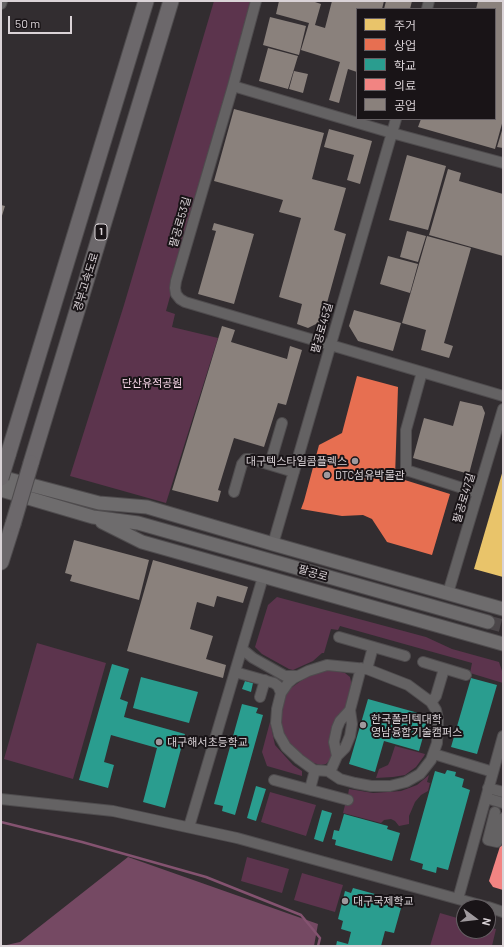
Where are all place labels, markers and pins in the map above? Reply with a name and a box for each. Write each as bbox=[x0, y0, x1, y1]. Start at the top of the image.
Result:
place label: 대구텍스타일콤플렉스 bbox=[246, 454, 347, 468]
marker: 대구텍스타일콤플렉스 bbox=[350, 456, 360, 466]
place label: DTC섬유박물관 bbox=[335, 468, 405, 482]
marker: DTC섬유박물관 bbox=[322, 470, 332, 480]
place label: 한국폴리텍대학 영남융합기술캠퍼스 bbox=[371, 712, 462, 738]
marker: 한국폴리텍대학 영남융합기술캠퍼스 bbox=[358, 720, 368, 730]
place label: 대구해서초등학교 bbox=[167, 735, 248, 749]
marker: 대구해서초등학교 bbox=[154, 737, 164, 747]
place label: 대구국제학교 bbox=[353, 894, 414, 908]
marker: 대구국제학교 bbox=[340, 896, 350, 906]

